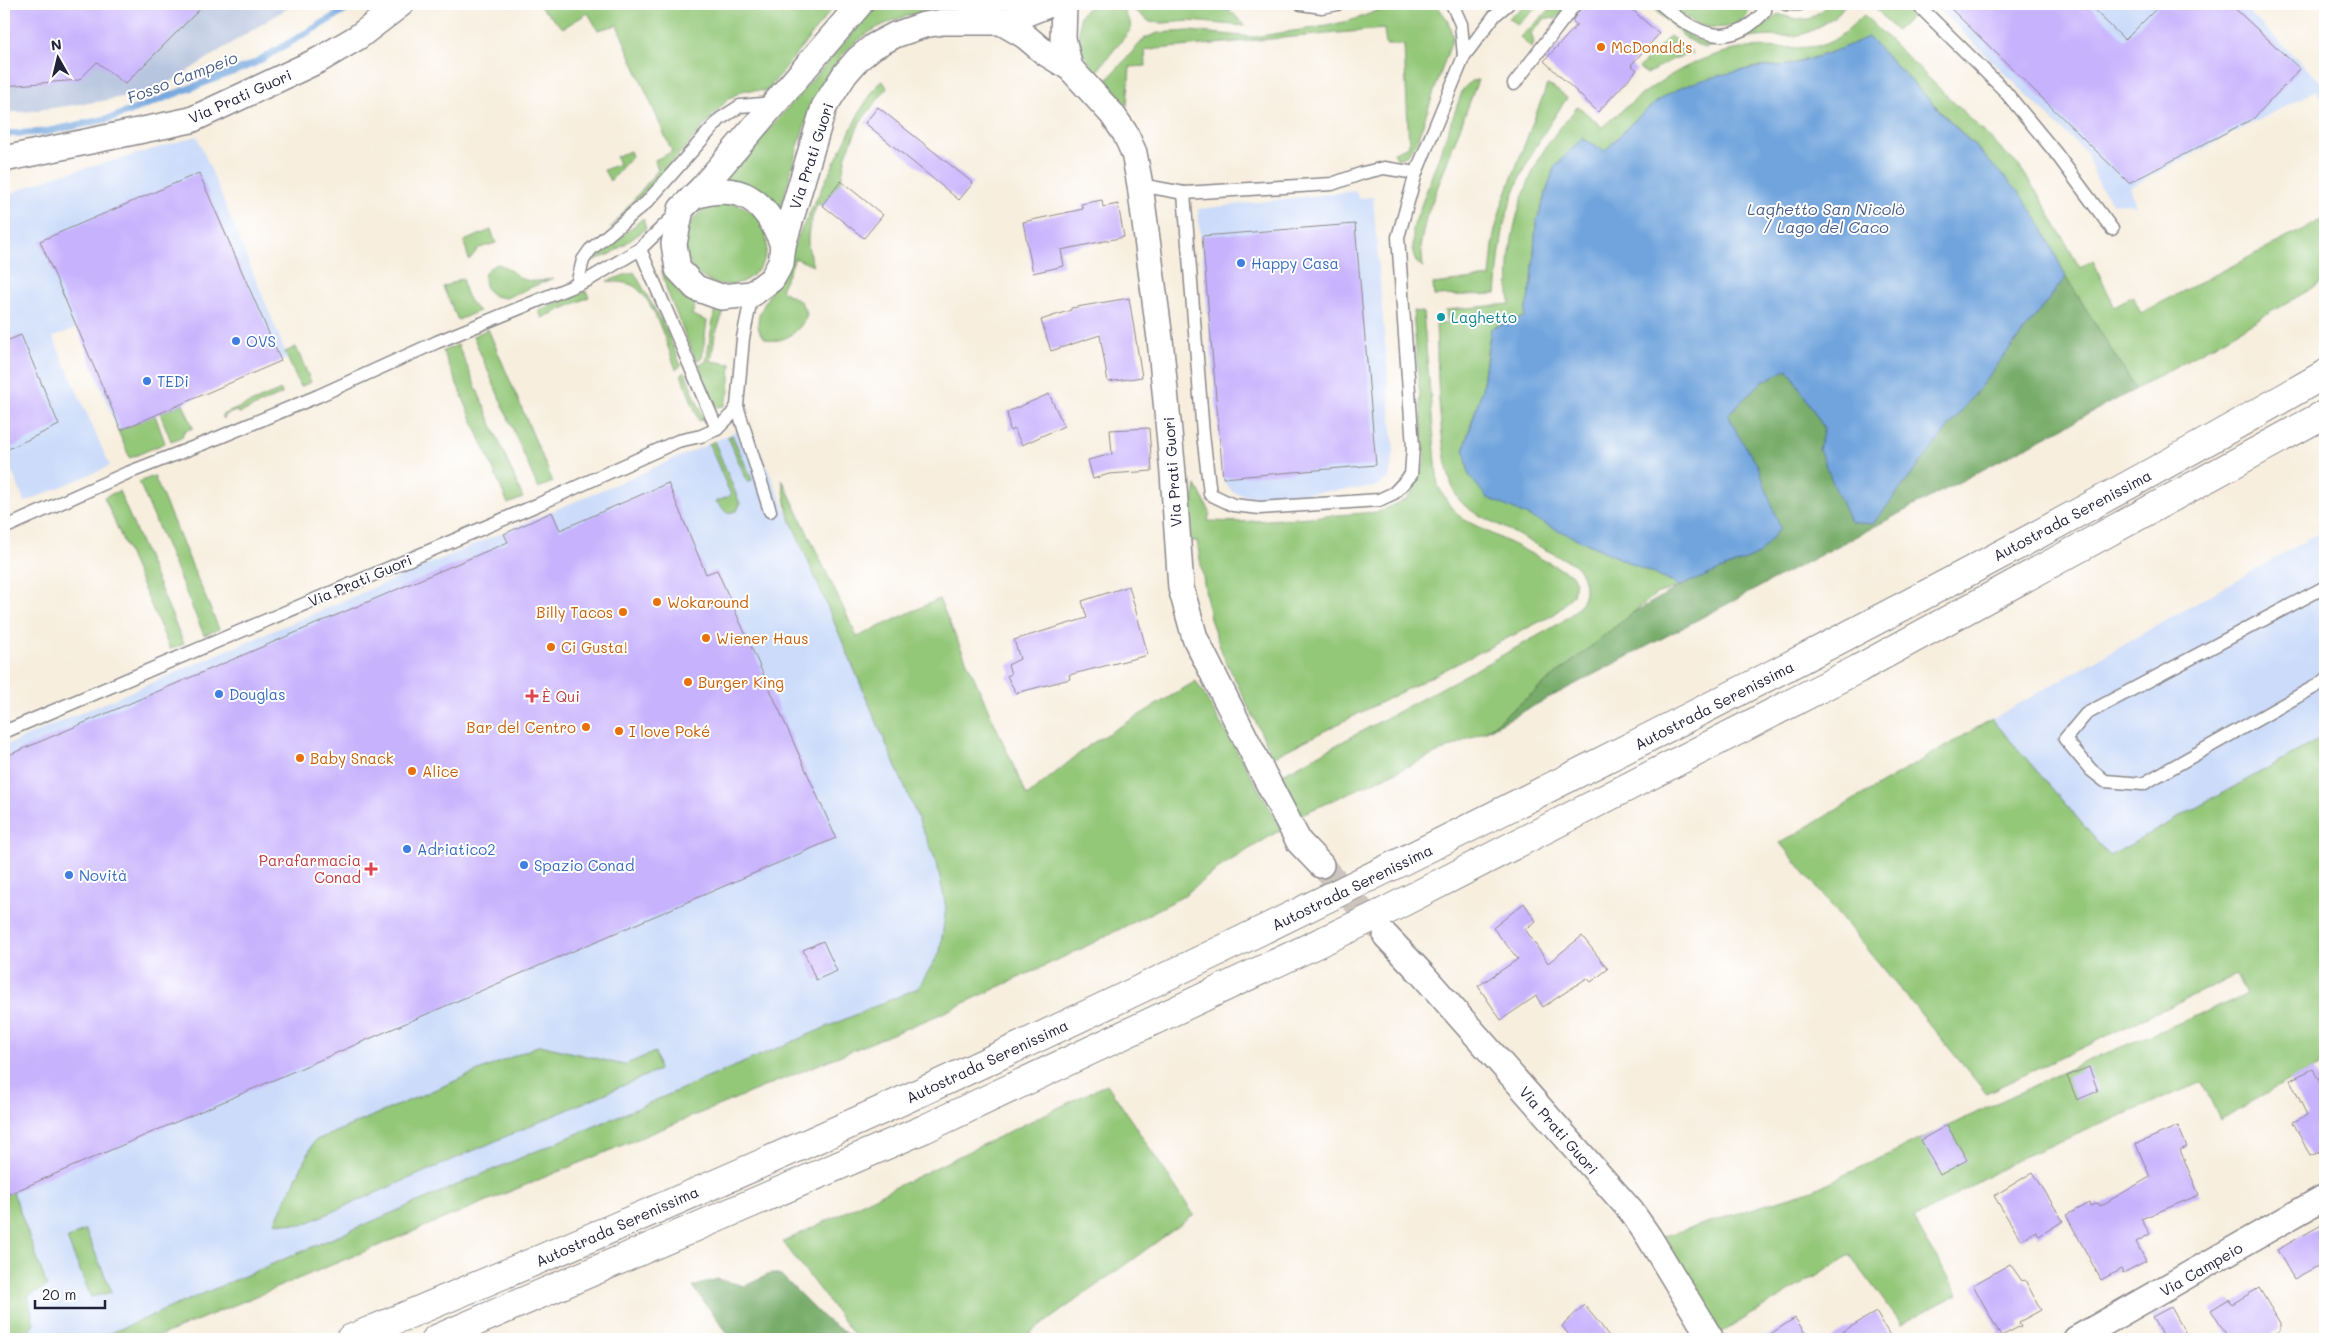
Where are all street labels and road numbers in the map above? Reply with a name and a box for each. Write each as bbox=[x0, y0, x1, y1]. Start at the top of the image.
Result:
street label: Via Prati Guori bbox=[185, 64, 295, 128]
street label: Via Prati Guori bbox=[784, 100, 838, 212]
street label: Via Prati Guori bbox=[1158, 416, 1186, 528]
street label: Autostrada Serenissima bbox=[1989, 465, 2155, 565]
street label: Via Prati Guori bbox=[305, 549, 415, 611]
street label: Autostrada Serenissima bbox=[1631, 656, 1797, 754]
street label: Autostrada Serenissima bbox=[1268, 839, 1436, 935]
street label: Autostrada Serenissima bbox=[903, 1015, 1071, 1107]
street label: Via Prati Guori bbox=[1515, 1082, 1603, 1178]
street label: Autostrada Serenissima bbox=[532, 1181, 702, 1271]
street label: Via Campeio bbox=[2156, 1237, 2246, 1301]

